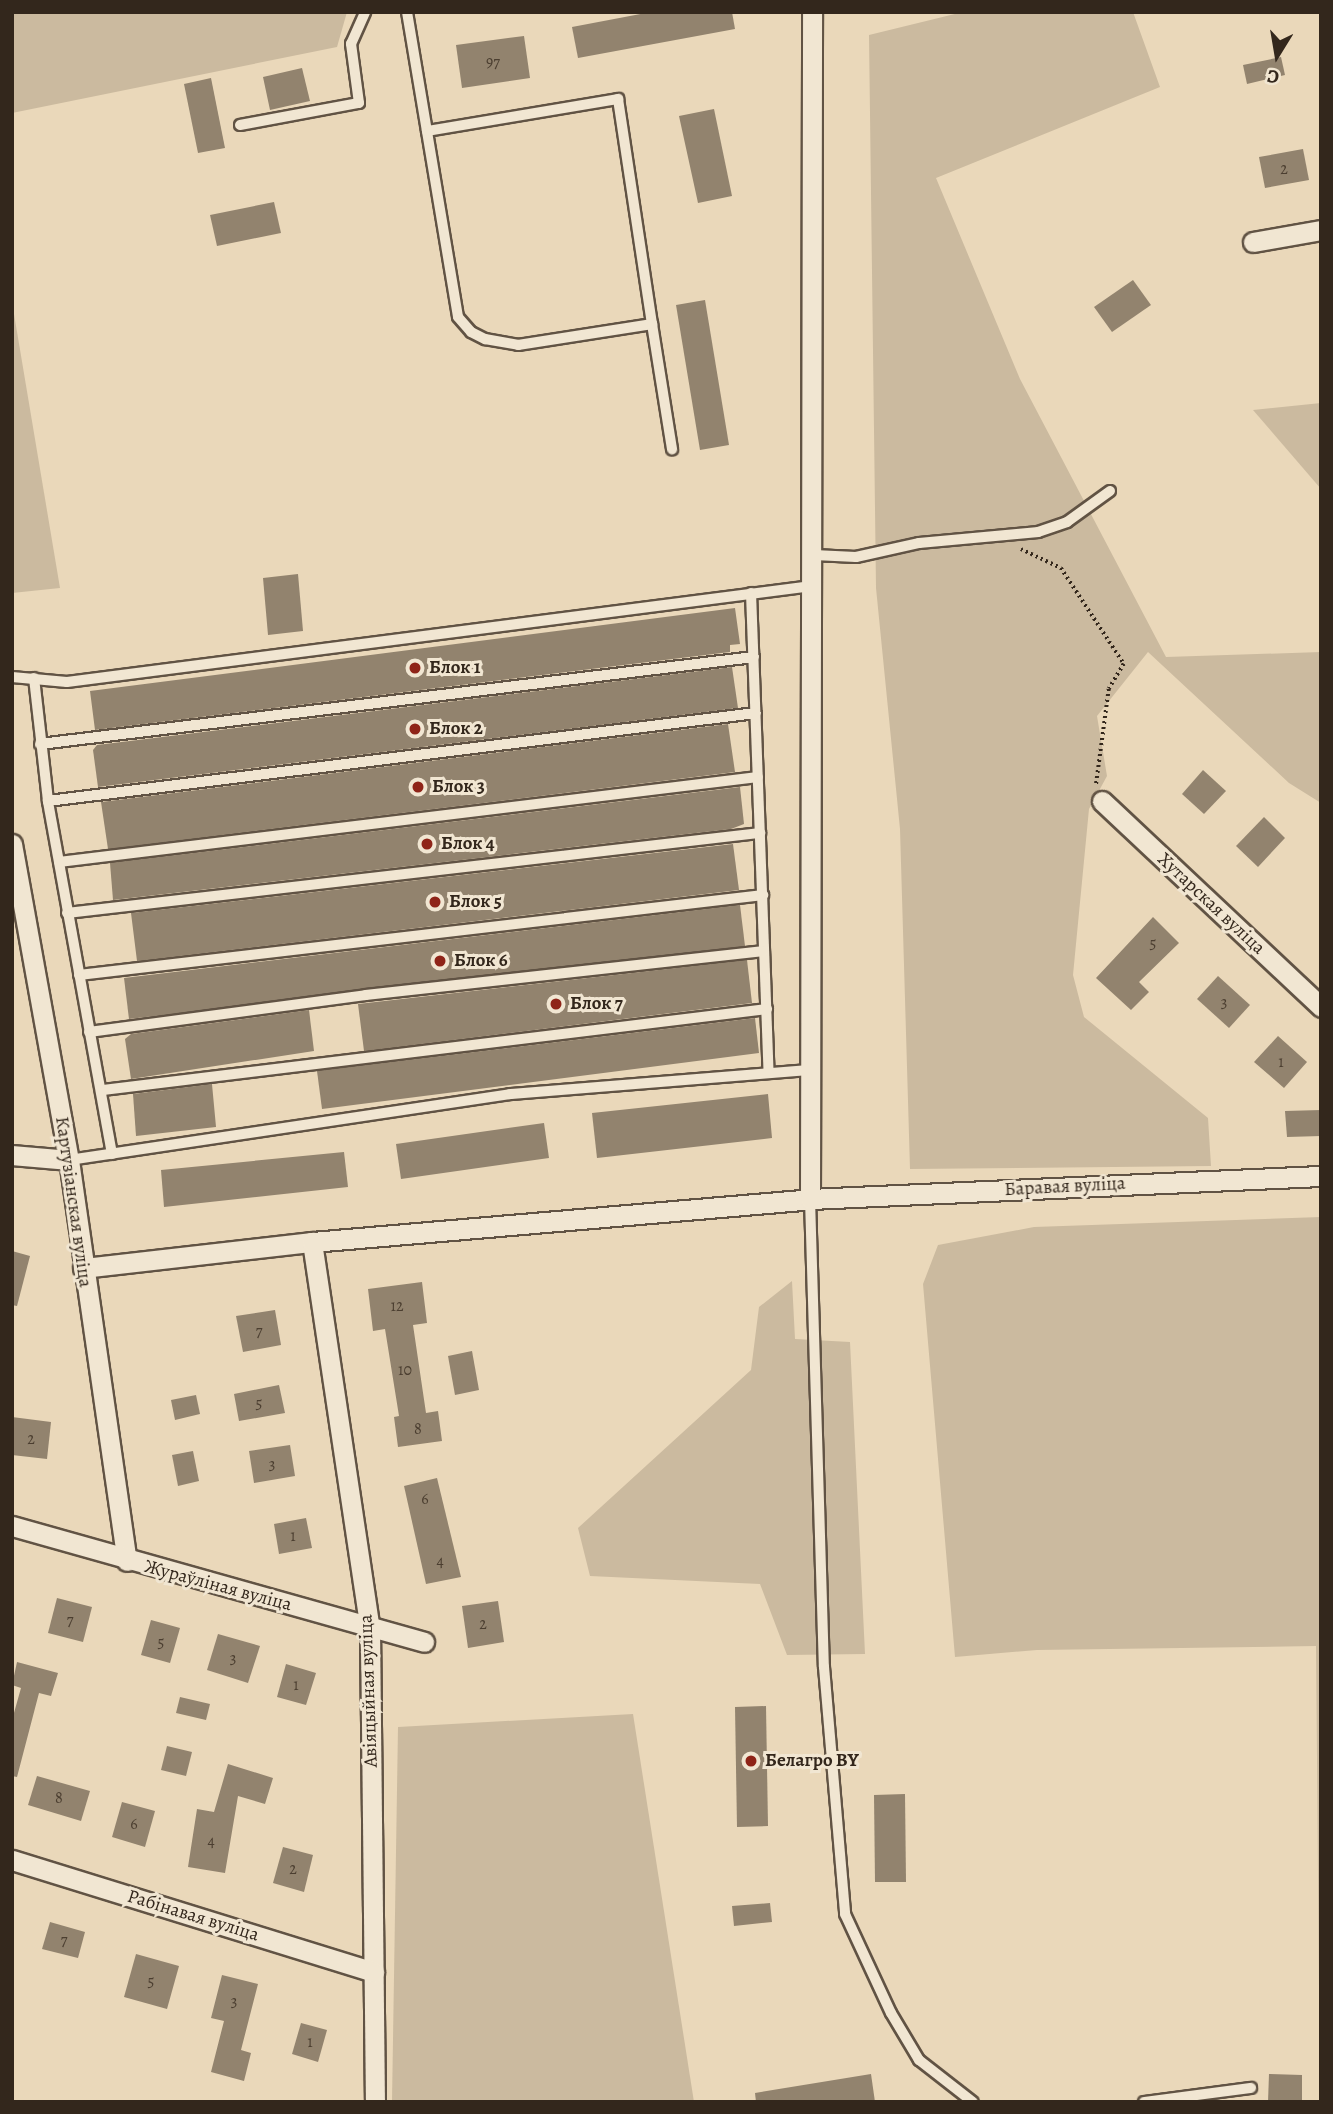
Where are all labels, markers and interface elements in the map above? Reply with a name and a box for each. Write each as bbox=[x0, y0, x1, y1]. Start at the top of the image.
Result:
north arrow bbox=[1242, 21, 1312, 91]
house number: 97 bbox=[486, 52, 500, 72]
text: С bbox=[1265, 63, 1281, 90]
house number: 2 bbox=[1280, 159, 1288, 179]
place label: Блок 1 bbox=[429, 657, 481, 679]
marker: Блок 1 bbox=[407, 660, 423, 676]
place label: Блок 2 bbox=[429, 718, 483, 740]
marker: Блок 2 bbox=[407, 721, 423, 737]
place label: Блок 3 bbox=[432, 776, 485, 798]
marker: Блок 3 bbox=[410, 779, 426, 795]
place label: Блок 4 bbox=[441, 833, 495, 855]
marker: Блок 4 bbox=[419, 836, 435, 852]
street label: Хутарская вуліца bbox=[1152, 848, 1270, 960]
place label: Блок 5 bbox=[449, 891, 502, 913]
marker: Блок 5 bbox=[427, 894, 443, 910]
house number: 5 bbox=[1150, 933, 1156, 953]
place label: Блок 6 bbox=[454, 950, 508, 972]
marker: Блок 6 bbox=[432, 953, 448, 969]
house number: 3 bbox=[1221, 992, 1227, 1012]
place label: Блок 7 bbox=[570, 993, 623, 1015]
marker: Блок 7 bbox=[548, 996, 564, 1012]
house number: 1 bbox=[1278, 1052, 1284, 1072]
street label: Картузіанская вуліца bbox=[50, 1115, 96, 1289]
street label: Баравая вуліца bbox=[1004, 1172, 1126, 1202]
house number: 12 bbox=[390, 1296, 404, 1316]
house number: 7 bbox=[256, 1321, 262, 1341]
house number: 10 bbox=[398, 1360, 412, 1380]
house number: 5 bbox=[256, 1393, 262, 1413]
house number: 8 bbox=[414, 1419, 422, 1439]
house number: 2 bbox=[27, 1429, 35, 1449]
house number: 3 bbox=[269, 1454, 275, 1474]
house number: 6 bbox=[421, 1489, 429, 1509]
house number: 1 bbox=[290, 1526, 296, 1546]
house number: 4 bbox=[436, 1551, 444, 1571]
street label: Жураўліная вуліца bbox=[142, 1555, 294, 1617]
house number: 7 bbox=[67, 1610, 73, 1630]
street label: Авіяцыйная вуліца bbox=[355, 1614, 383, 1768]
house number: 2 bbox=[479, 1614, 487, 1634]
house number: 5 bbox=[158, 1632, 164, 1652]
house number: 3 bbox=[230, 1648, 236, 1668]
house number: 1 bbox=[293, 1675, 299, 1695]
place label: Белагро BY bbox=[765, 1750, 859, 1772]
marker: Белагро BY bbox=[743, 1753, 759, 1769]
house number: 8 bbox=[55, 1788, 63, 1808]
house number: 6 bbox=[130, 1814, 138, 1834]
house number: 4 bbox=[207, 1831, 215, 1851]
house number: 2 bbox=[289, 1859, 297, 1879]
street label: Рабінавая вуліца bbox=[124, 1885, 262, 1947]
house number: 7 bbox=[61, 1930, 67, 1950]
house number: 5 bbox=[148, 1971, 154, 1991]
house number: 3 bbox=[231, 1991, 237, 2011]
house number: 1 bbox=[307, 2032, 313, 2052]

